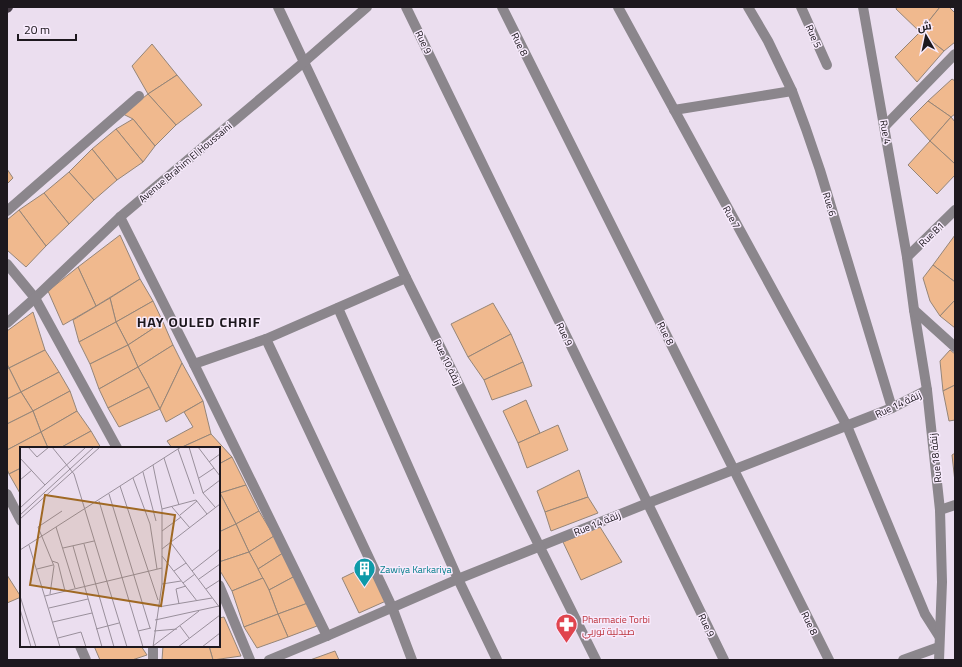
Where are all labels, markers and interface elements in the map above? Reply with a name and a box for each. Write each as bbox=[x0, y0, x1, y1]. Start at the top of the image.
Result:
text: ش bbox=[916, 15, 933, 37]
scale bar bbox=[18, 16, 76, 42]
north arrow bbox=[906, 16, 946, 56]
text: 20 m bbox=[24, 18, 50, 41]
street label: Rue 5 bbox=[800, 21, 827, 52]
street label: Rue 9 bbox=[410, 27, 438, 58]
street label: Rue 8 bbox=[506, 29, 534, 60]
street label: Avenue Brahim El Houssaini bbox=[134, 117, 237, 208]
street label: Rue 4 bbox=[874, 118, 897, 146]
street label: Rue 6 bbox=[817, 190, 842, 219]
street label: Rue 7 bbox=[717, 202, 746, 232]
street label: Rue B1 bbox=[914, 217, 949, 252]
district label: HAY OULED CHRIF bbox=[137, 309, 261, 335]
street label: Rue 8 bbox=[652, 318, 680, 349]
street label: Rue 9 bbox=[551, 319, 579, 350]
street label: Rue 10 زنقة bbox=[428, 336, 467, 389]
street label: Rue 14 زنقة bbox=[872, 385, 925, 424]
street label: Rue 18 زنقة bbox=[923, 432, 948, 484]
inset map bbox=[20, 447, 220, 647]
street label: Rue 14 زنقة bbox=[571, 505, 624, 542]
building icon: Zawiya Karkariya bbox=[351, 556, 377, 589]
place label: Zawiya Karkariya bbox=[380, 560, 452, 579]
street label: Rue 8 bbox=[796, 608, 824, 639]
place label: Pharmacie Torbi صيدلية توربي bbox=[582, 610, 650, 641]
street label: Rue 9 bbox=[693, 610, 721, 641]
pharmacy icon: Pharmacie Torbi صيدلية توربي bbox=[553, 612, 579, 645]

